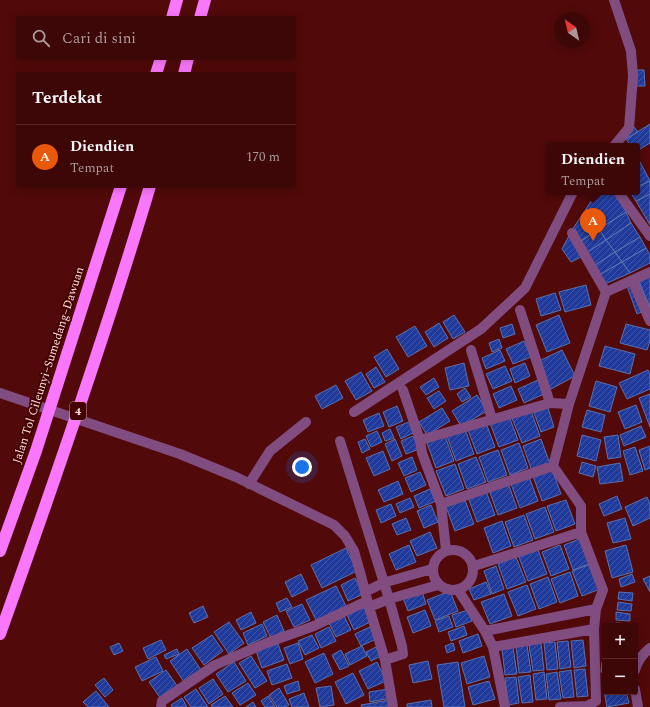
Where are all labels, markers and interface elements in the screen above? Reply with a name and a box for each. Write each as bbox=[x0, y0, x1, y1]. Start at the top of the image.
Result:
north arrow bbox=[554, 12, 590, 48]
search box bbox=[16, 16, 296, 60]
icon: search bbox=[30, 27, 52, 49]
text: Cari di sini bbox=[62, 27, 136, 50]
text: Terdekat bbox=[32, 85, 102, 111]
text: Diendien bbox=[70, 135, 134, 158]
popup bbox=[546, 143, 640, 195]
text: A bbox=[40, 147, 50, 167]
text: 170 m bbox=[246, 147, 280, 167]
text: Diendien bbox=[561, 148, 625, 171]
text: Tempat bbox=[70, 158, 114, 178]
text: Tempat bbox=[561, 171, 605, 191]
pin: A bbox=[580, 208, 606, 241]
street label: Jalan Tol Cileunyi–Sumedang–Dawuan bbox=[8, 264, 89, 466]
road number: 4 bbox=[70, 402, 86, 420]
your location bbox=[292, 457, 312, 477]
map controls bbox=[602, 623, 638, 695]
button: + bbox=[602, 623, 638, 659]
button: − bbox=[602, 659, 638, 695]

